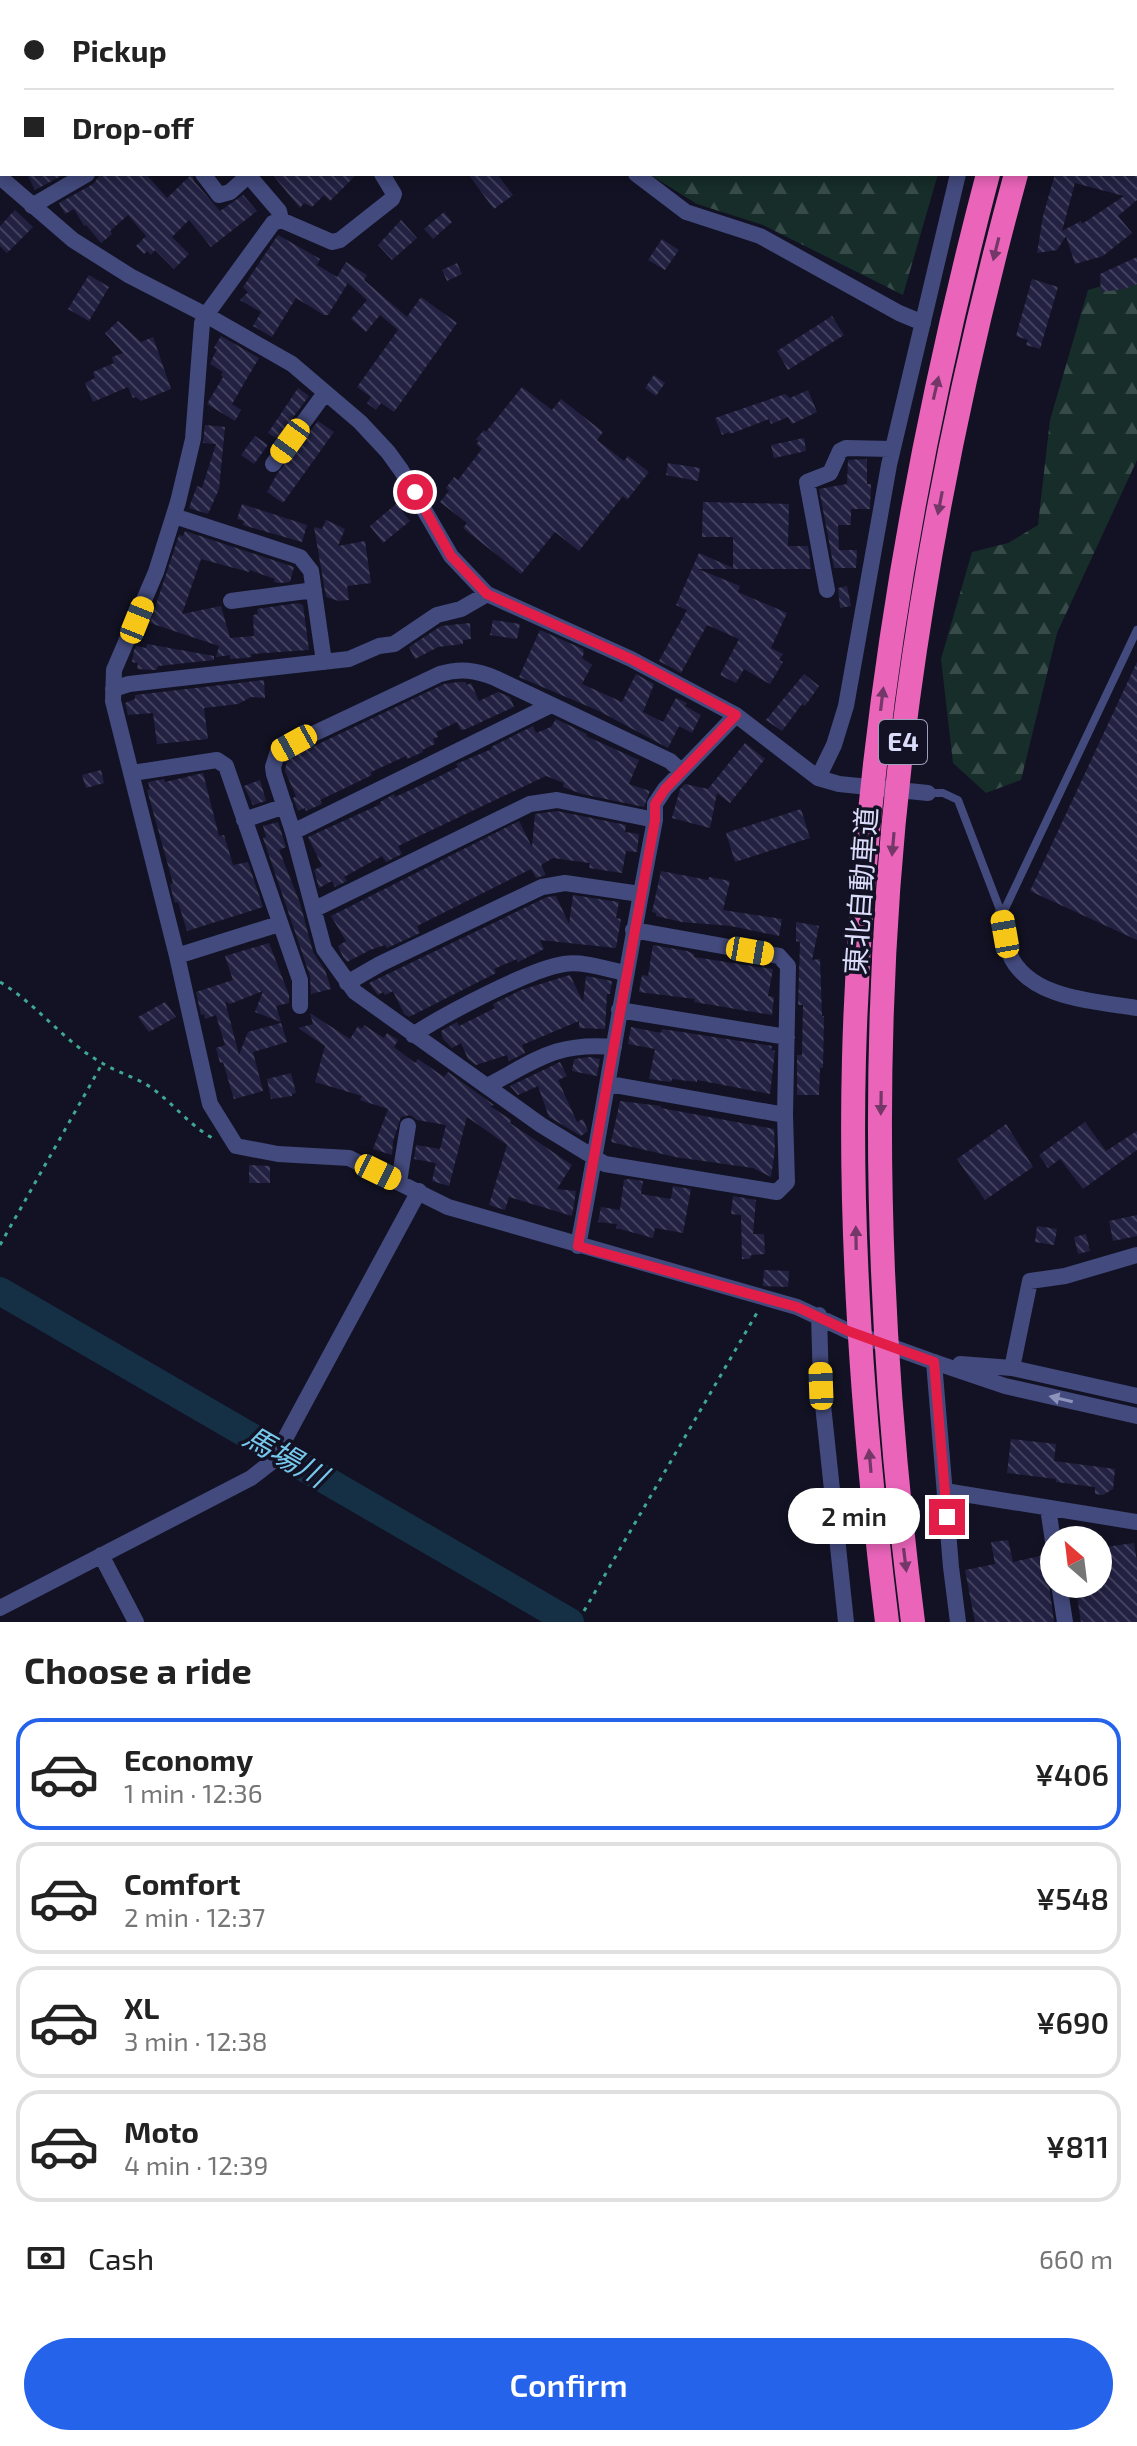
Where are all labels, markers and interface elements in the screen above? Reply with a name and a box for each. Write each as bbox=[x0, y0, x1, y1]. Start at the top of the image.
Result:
text: Pickup bbox=[72, 32, 167, 68]
text: Drop-off bbox=[72, 109, 194, 145]
one-way arrow bbox=[989, 237, 1002, 262]
one-way arrow bbox=[930, 375, 943, 400]
car bbox=[266, 415, 314, 467]
route start bbox=[397, 474, 433, 510]
one-way arrow bbox=[933, 491, 946, 516]
car bbox=[117, 593, 157, 647]
one-way arrow bbox=[876, 686, 889, 711]
road number: E4 bbox=[879, 720, 927, 764]
car bbox=[267, 721, 321, 765]
street label: 東北自動車道 bbox=[837, 806, 883, 976]
one-way arrow bbox=[886, 832, 899, 857]
car bbox=[989, 908, 1021, 960]
car bbox=[724, 935, 776, 967]
one-way arrow bbox=[875, 1091, 887, 1116]
car bbox=[351, 1151, 405, 1193]
one-way arrow bbox=[849, 1225, 862, 1250]
car bbox=[808, 1362, 834, 1410]
one-way arrow bbox=[1048, 1392, 1073, 1405]
water label: 馬場川 bbox=[238, 1417, 337, 1495]
one-way arrow bbox=[863, 1448, 876, 1473]
callout: 2 min bbox=[787, 1489, 919, 1545]
route end bbox=[929, 1499, 965, 1535]
text: 2 min bbox=[821, 1500, 887, 1531]
north arrow bbox=[1040, 1526, 1112, 1598]
map controls bbox=[1040, 1526, 1112, 1598]
one-way arrow bbox=[899, 1548, 912, 1573]
text: Choose a ride bbox=[24, 1648, 252, 1691]
icon: car bbox=[28, 1738, 100, 1810]
text: Economy bbox=[124, 1741, 253, 1777]
text: ¥406 bbox=[1035, 1756, 1109, 1792]
text: 1 min · 12:36 bbox=[124, 1777, 263, 1808]
icon: car bbox=[28, 1862, 100, 1934]
text: Comfort bbox=[124, 1865, 241, 1901]
text: ¥548 bbox=[1036, 1880, 1109, 1916]
text: 2 min · 12:37 bbox=[124, 1901, 265, 1932]
icon: car bbox=[28, 1986, 100, 2058]
text: XL bbox=[124, 1989, 159, 2025]
text: ¥690 bbox=[1036, 2004, 1109, 2040]
text: 3 min · 12:38 bbox=[124, 2025, 268, 2056]
icon: car bbox=[28, 2110, 100, 2182]
text: Moto bbox=[124, 2113, 199, 2149]
text: ¥811 bbox=[1046, 2128, 1109, 2164]
text: 4 min · 12:39 bbox=[124, 2149, 268, 2180]
icon: cash bbox=[24, 2236, 68, 2280]
text: Cash bbox=[88, 2240, 154, 2276]
text: 660 m bbox=[1039, 2243, 1113, 2274]
button: Confirm bbox=[24, 2338, 1113, 2430]

